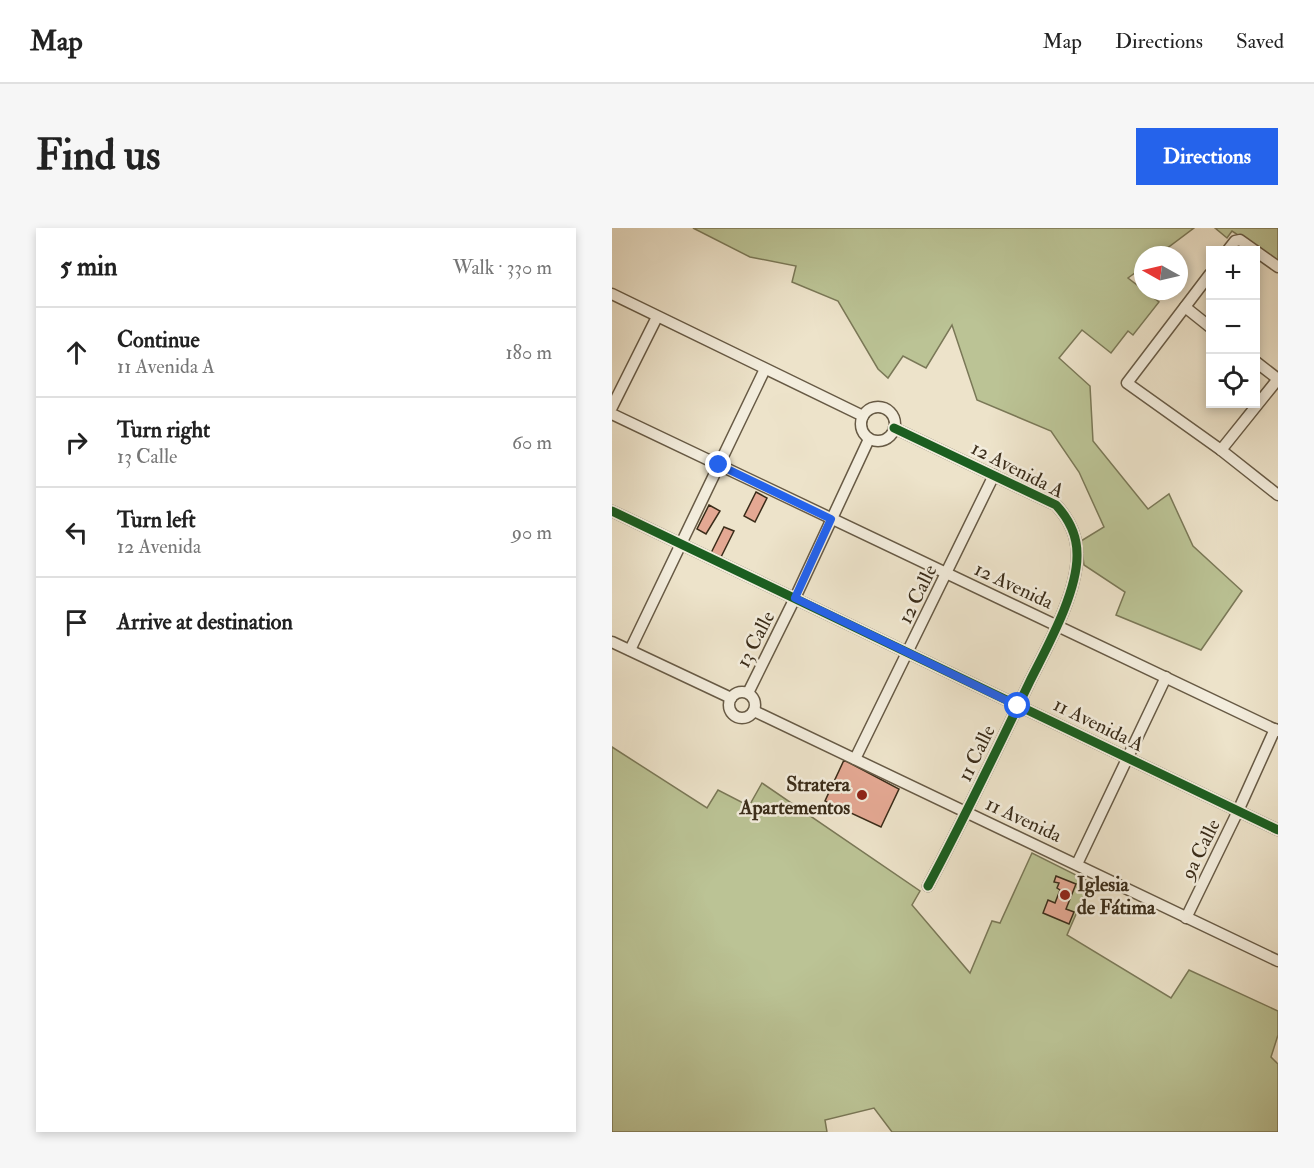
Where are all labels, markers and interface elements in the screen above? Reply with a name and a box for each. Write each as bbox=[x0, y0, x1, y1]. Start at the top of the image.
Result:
text: Map bbox=[30, 24, 83, 59]
text: Map bbox=[1042, 28, 1082, 55]
text: Directions bbox=[1115, 28, 1203, 55]
text: Saved bbox=[1236, 28, 1284, 55]
button: Directions bbox=[1136, 128, 1278, 185]
text: Find us bbox=[36, 130, 160, 182]
north arrow bbox=[1134, 246, 1188, 300]
map controls bbox=[1206, 246, 1260, 408]
button: + bbox=[1206, 246, 1260, 300]
text: 5 min bbox=[60, 251, 117, 283]
text: Walk · 330 m bbox=[453, 255, 552, 280]
button: − bbox=[1206, 300, 1260, 354]
text: Continue bbox=[117, 326, 200, 354]
icon: ahead bbox=[60, 336, 93, 369]
text: 180 m bbox=[505, 340, 552, 365]
text: 11 Avenida A bbox=[117, 354, 215, 379]
button: locate bbox=[1206, 354, 1260, 408]
text: Turn right bbox=[117, 416, 210, 444]
icon: right bbox=[60, 426, 93, 459]
text: 60 m bbox=[512, 430, 552, 455]
street label: 12 Avenida A bbox=[967, 435, 1069, 504]
text: 13 Calle bbox=[117, 444, 177, 469]
route end bbox=[705, 451, 731, 477]
text: Turn left bbox=[117, 506, 196, 534]
icon: left bbox=[60, 516, 93, 549]
text: 90 m bbox=[512, 520, 552, 545]
text: 12 Avenida bbox=[117, 534, 201, 559]
street label: 12 Avenida bbox=[970, 556, 1058, 615]
street label: 12 Calle bbox=[892, 561, 942, 628]
icon: arrive bbox=[60, 606, 93, 639]
street label: 13 Calle bbox=[731, 607, 780, 672]
text: Arrive at destination bbox=[117, 608, 293, 636]
route start bbox=[1004, 692, 1030, 718]
street label: 11 Avenida A bbox=[1049, 692, 1149, 757]
street label: 11 Calle bbox=[952, 721, 1001, 786]
place label: Stratera Apartementos bbox=[739, 772, 851, 821]
marker: Stratera Apartementos bbox=[855, 788, 869, 802]
street label: 11 Avenida bbox=[982, 791, 1067, 848]
street label: 9a Calle bbox=[1174, 815, 1226, 885]
place label: Iglesia de Fátima bbox=[1077, 872, 1156, 920]
marker: Iglesia de Fátima bbox=[1058, 888, 1072, 902]

